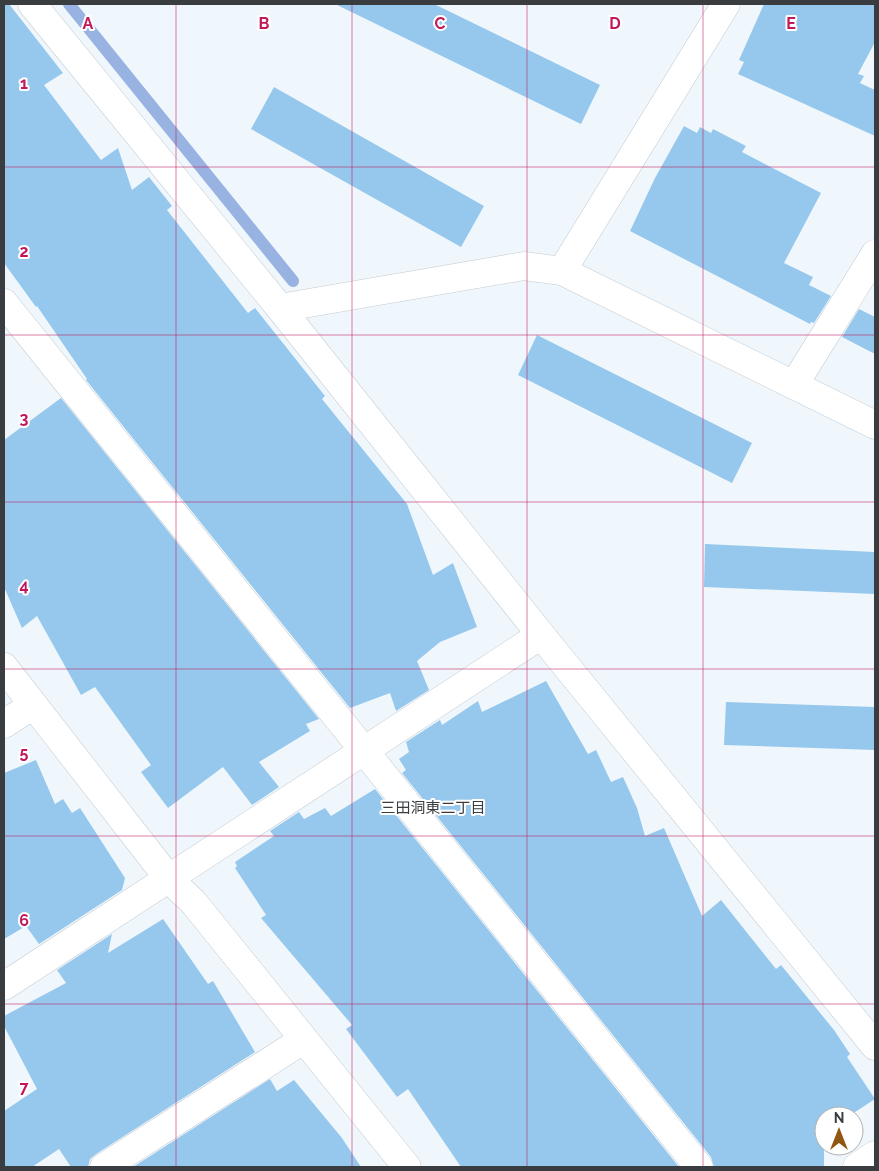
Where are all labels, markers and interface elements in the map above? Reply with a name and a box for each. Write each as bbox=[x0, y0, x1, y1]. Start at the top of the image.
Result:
text: A bbox=[83, 14, 94, 33]
text: B bbox=[259, 14, 270, 33]
text: C bbox=[435, 14, 446, 33]
text: D bbox=[609, 14, 621, 33]
text: E bbox=[786, 14, 796, 33]
text: 1 bbox=[20, 74, 28, 93]
text: 2 bbox=[19, 242, 29, 261]
text: 3 bbox=[20, 409, 29, 428]
text: 4 bbox=[19, 576, 29, 595]
text: 5 bbox=[20, 743, 29, 762]
district label: 三田洞東二丁目 bbox=[380, 799, 486, 817]
text: 6 bbox=[19, 911, 29, 930]
text: 7 bbox=[20, 1078, 29, 1097]
north arrow bbox=[814, 1106, 864, 1156]
text: N bbox=[834, 1110, 844, 1126]

